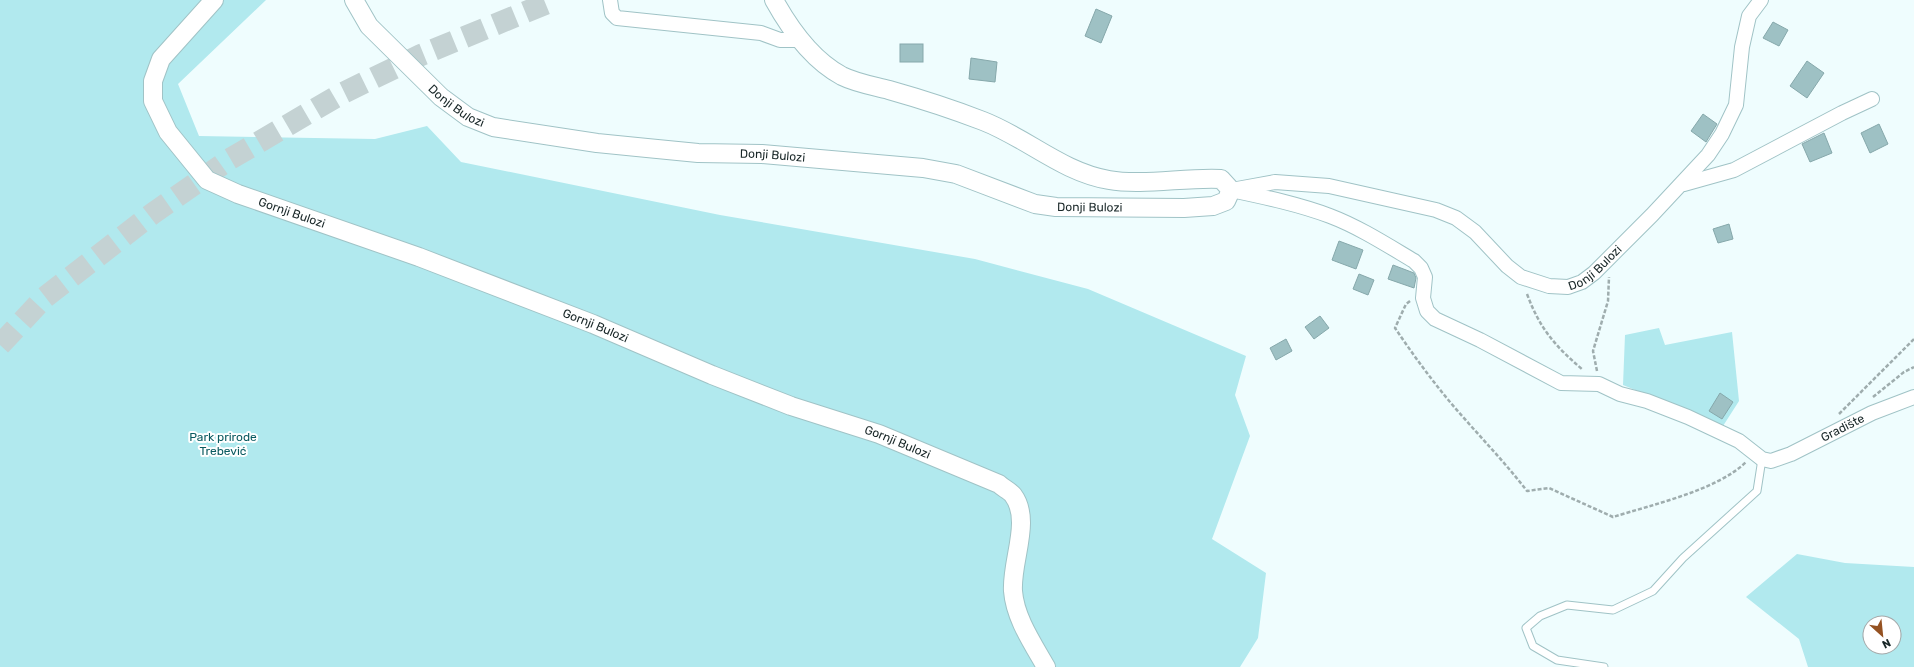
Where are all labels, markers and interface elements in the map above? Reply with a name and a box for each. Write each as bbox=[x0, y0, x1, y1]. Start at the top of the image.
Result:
street label: Donji Bulozi bbox=[426, 82, 486, 130]
street label: Donji Bulozi bbox=[740, 147, 806, 165]
street label: Gornji Bulozi bbox=[257, 195, 327, 231]
street label: Donji Bulozi bbox=[1057, 200, 1123, 215]
street label: Donji Bulozi bbox=[1566, 242, 1625, 293]
street label: Gornji Bulozi bbox=[561, 306, 631, 345]
street label: Gradište bbox=[1819, 411, 1867, 445]
street label: Gornji Bulozi bbox=[863, 423, 933, 462]
park label: Park prirode Trebević bbox=[189, 430, 257, 458]
north arrow bbox=[1862, 615, 1902, 655]
text: N bbox=[1880, 636, 1893, 651]

